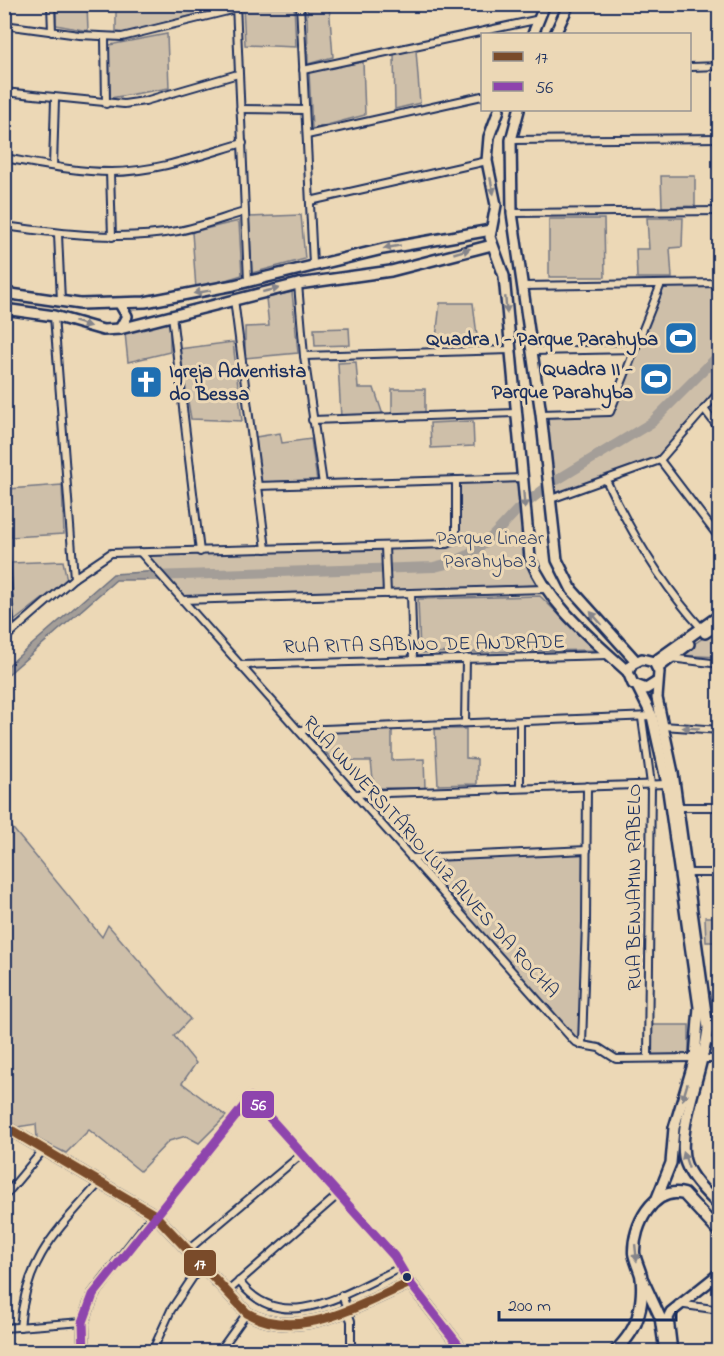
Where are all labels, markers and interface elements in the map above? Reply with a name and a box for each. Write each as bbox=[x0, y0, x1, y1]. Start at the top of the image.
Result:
legend bbox=[481, 33, 691, 111]
text: 17 bbox=[535, 46, 549, 72]
text: 56 bbox=[535, 76, 553, 102]
one-way arrow bbox=[488, 177, 497, 196]
one-way arrow bbox=[382, 243, 401, 252]
one-way arrow bbox=[453, 246, 471, 255]
one-way arrow bbox=[262, 285, 281, 295]
one-way arrow bbox=[192, 287, 211, 296]
one-way arrow bbox=[501, 296, 511, 315]
one-way arrow bbox=[73, 320, 91, 329]
sports icon: Quadra I - Parque Parahyba bbox=[663, 320, 699, 356]
place label: Quadra I - Parque Parahyba bbox=[426, 326, 658, 356]
place label: Quadra II - Parque Parahyba bbox=[492, 356, 633, 409]
place label: Igreja Adventista do Bessa bbox=[169, 358, 307, 410]
sports icon: Quadra II - Parque Parahyba bbox=[638, 361, 674, 397]
church icon: Igreja Adventista do Bessa bbox=[128, 364, 164, 400]
one-way arrow bbox=[519, 490, 528, 509]
park label: Parque Linear Parahyba 3 bbox=[436, 525, 545, 577]
one-way arrow bbox=[590, 611, 603, 626]
street label: RUA RITA SABINO DE ANDRADE bbox=[283, 629, 565, 662]
street label: RUA UNIVERSITÁRIO LUIZ ALVES DA ROCHA bbox=[295, 710, 565, 1005]
one-way arrow bbox=[682, 723, 701, 732]
street label: RUA BENJAMIN RABELO bbox=[621, 783, 650, 991]
one-way arrow bbox=[680, 1083, 689, 1101]
line badge: 56 bbox=[241, 1090, 275, 1119]
text: 56 bbox=[250, 1094, 267, 1118]
one-way arrow bbox=[680, 1151, 690, 1169]
one-way arrow bbox=[631, 1244, 641, 1263]
line badge: 17 bbox=[183, 1249, 217, 1277]
text: 17 bbox=[194, 1253, 206, 1277]
unlabelled marker bbox=[401, 1271, 413, 1283]
scale bar bbox=[499, 1284, 676, 1322]
text: 200 m bbox=[508, 1294, 551, 1320]

